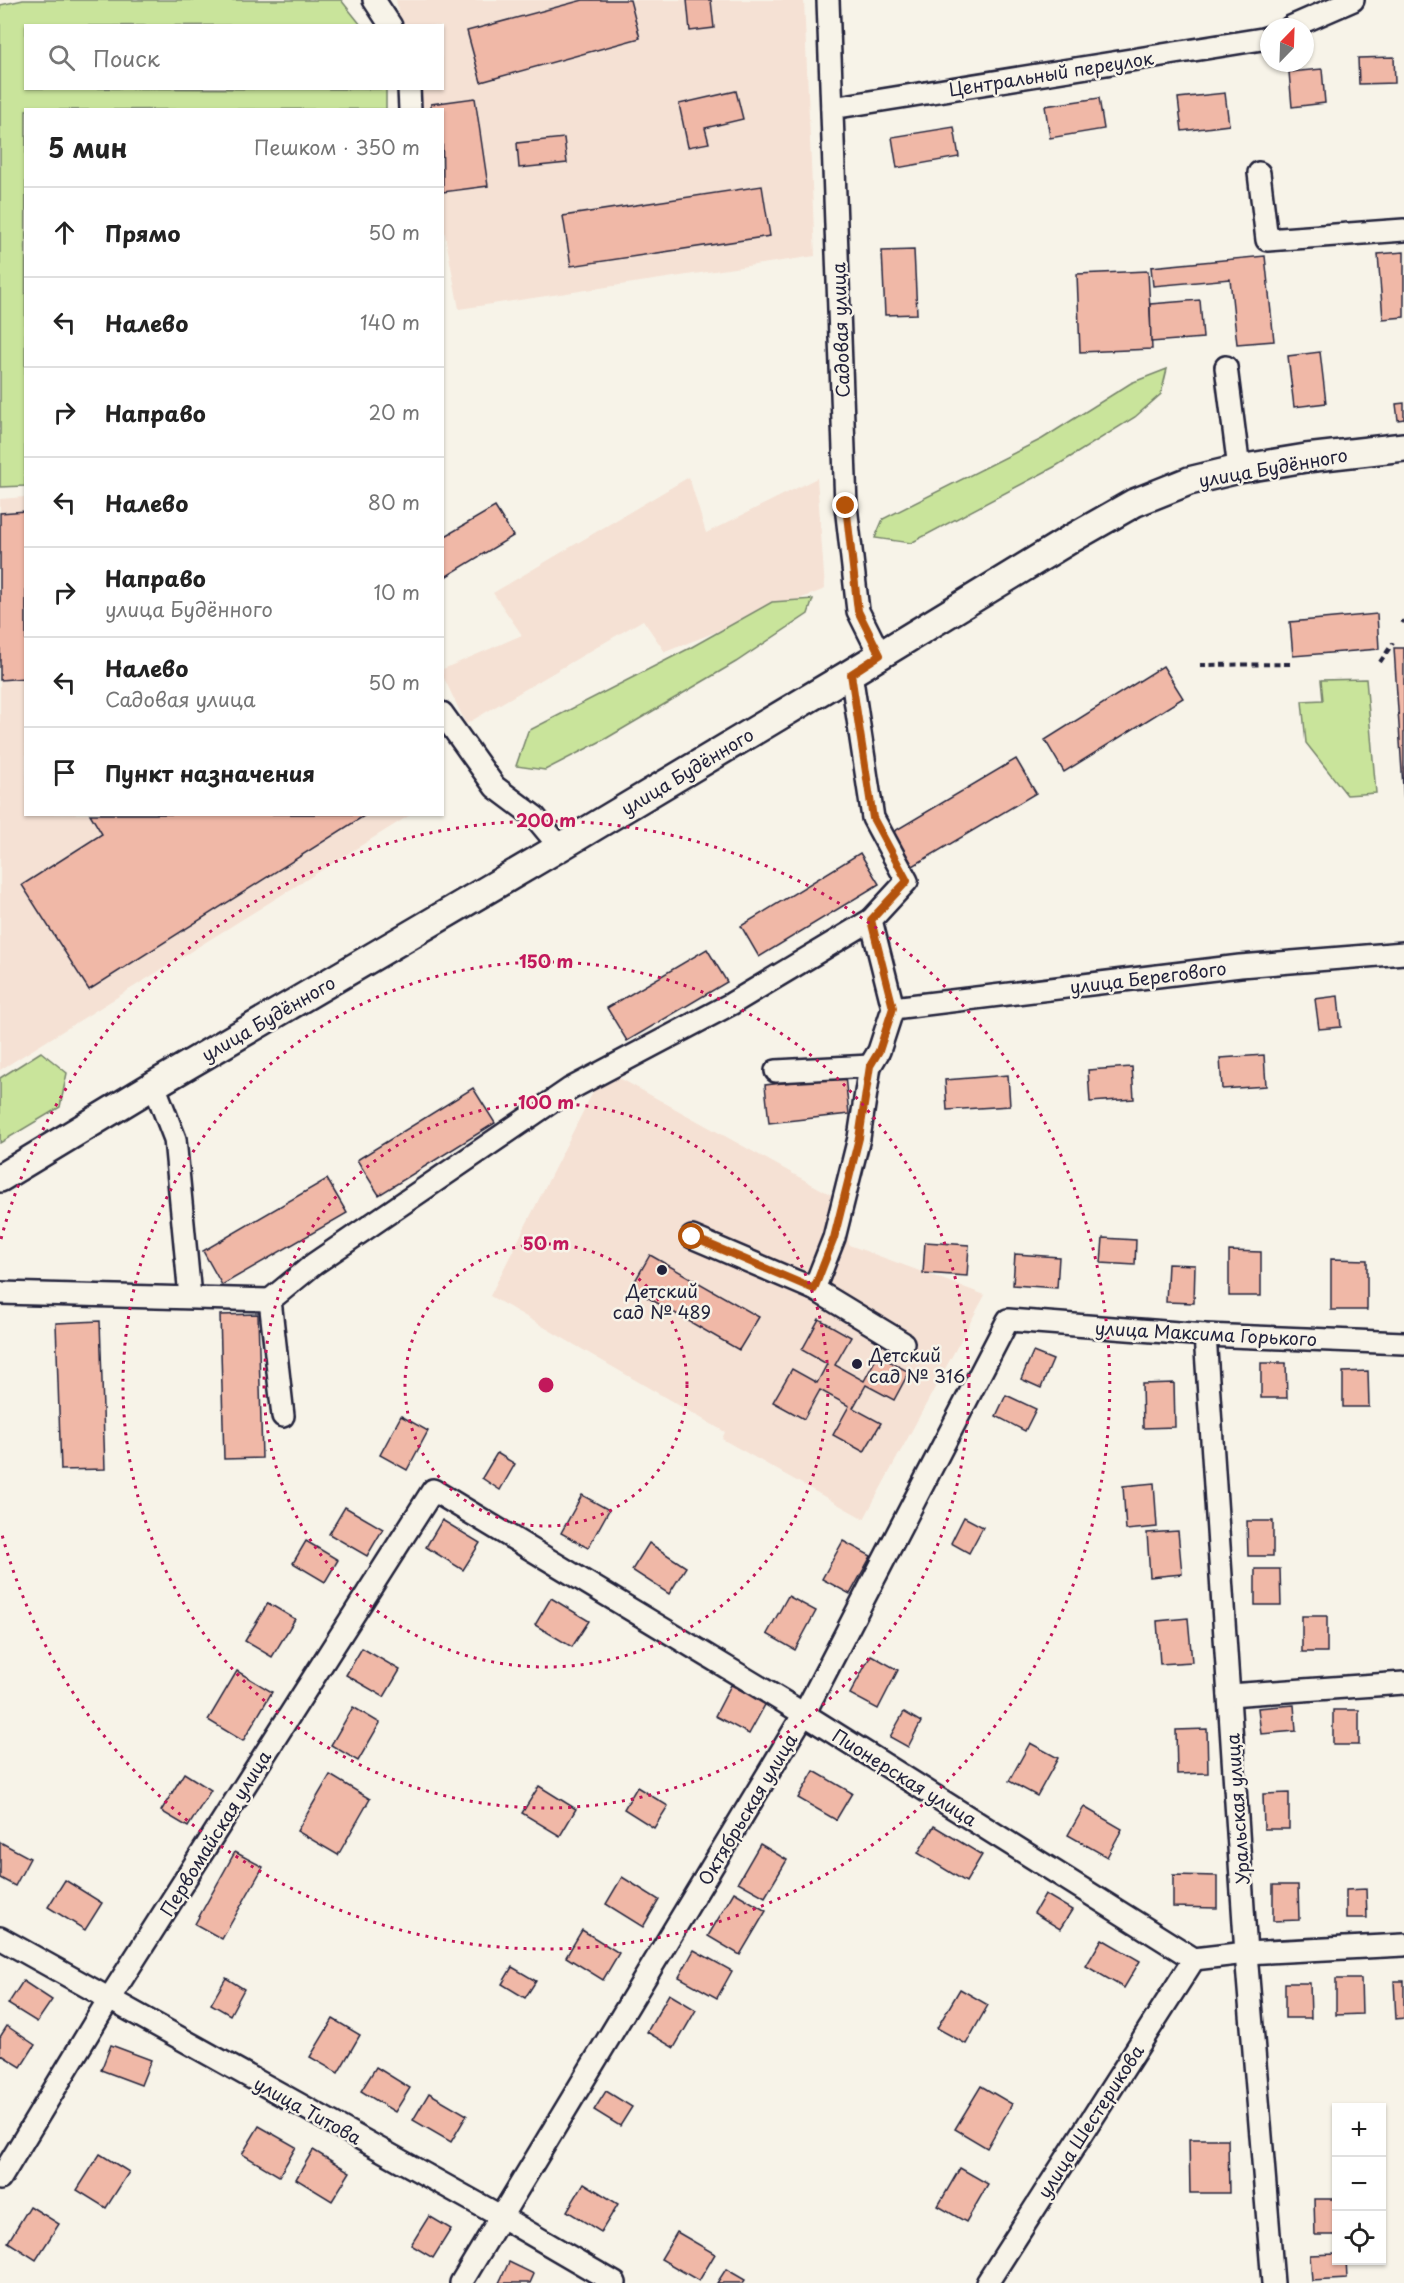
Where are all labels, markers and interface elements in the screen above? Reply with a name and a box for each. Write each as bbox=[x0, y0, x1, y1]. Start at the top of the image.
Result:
north arrow bbox=[1260, 18, 1314, 72]
search box bbox=[24, 24, 444, 90]
icon: search bbox=[45, 41, 78, 74]
text: Поиск bbox=[93, 41, 160, 74]
street label: Центральный переулок bbox=[947, 43, 1155, 103]
text: 5 мин bbox=[48, 128, 127, 167]
text: Пешком · 350 m bbox=[254, 132, 420, 162]
icon: ahead bbox=[48, 216, 81, 249]
text: Прямо bbox=[105, 216, 180, 249]
text: 50 m bbox=[368, 217, 420, 247]
street label: Садовая улица bbox=[824, 261, 856, 398]
icon: left bbox=[48, 306, 81, 339]
text: Налево bbox=[105, 306, 188, 339]
text: 140 m bbox=[360, 307, 420, 337]
icon: right bbox=[48, 396, 81, 429]
text: Направо bbox=[105, 396, 206, 429]
text: 20 m bbox=[368, 397, 420, 427]
street label: улица Будённого bbox=[1196, 441, 1350, 493]
icon: left bbox=[48, 486, 81, 519]
text: Налево bbox=[105, 486, 188, 519]
text: 80 m bbox=[368, 487, 420, 517]
route end bbox=[832, 492, 858, 518]
text: Направо bbox=[105, 561, 206, 594]
icon: right bbox=[48, 576, 81, 609]
text: 10 m bbox=[373, 577, 420, 607]
text: улица Будённого bbox=[105, 594, 273, 624]
text: Налево bbox=[105, 651, 188, 684]
icon: left bbox=[48, 666, 81, 699]
text: 50 m bbox=[368, 667, 420, 697]
text: Садовая улица bbox=[105, 684, 255, 714]
street label: улица Будённого bbox=[615, 721, 759, 821]
icon: arrive bbox=[48, 756, 81, 789]
text: Пункт назначения bbox=[105, 756, 315, 789]
text: 200 m bbox=[516, 806, 576, 833]
text: 150 m bbox=[519, 947, 573, 974]
street label: улица Берегового bbox=[1068, 954, 1228, 1000]
street label: улица Будённого bbox=[196, 969, 340, 1067]
text: 100 m bbox=[518, 1088, 574, 1115]
route start bbox=[678, 1223, 704, 1249]
text: 50 m bbox=[523, 1229, 569, 1256]
marker: Детский сад № 489 bbox=[655, 1263, 669, 1277]
place label: Детский сад № 489 bbox=[613, 1277, 711, 1325]
street label: улица Максима Горького bbox=[1094, 1314, 1318, 1352]
place label: Детский сад № 316 bbox=[868, 1341, 965, 1389]
marker: Детский сад № 316 bbox=[850, 1357, 864, 1371]
centre of rings bbox=[536, 1375, 556, 1395]
street label: Пионерская улица bbox=[828, 1722, 983, 1833]
street label: Октябрьская улица bbox=[691, 1727, 803, 1890]
street label: Уральская улица bbox=[1218, 1732, 1256, 1885]
street label: Первомайская улица bbox=[153, 1744, 277, 1921]
street label: улица Шестерикова bbox=[1030, 2038, 1150, 2203]
street label: улица Титова bbox=[249, 2069, 367, 2151]
map controls bbox=[1332, 2103, 1386, 2265]
button: + bbox=[1332, 2103, 1386, 2157]
button: − bbox=[1332, 2157, 1386, 2211]
button: locate bbox=[1332, 2211, 1386, 2265]

